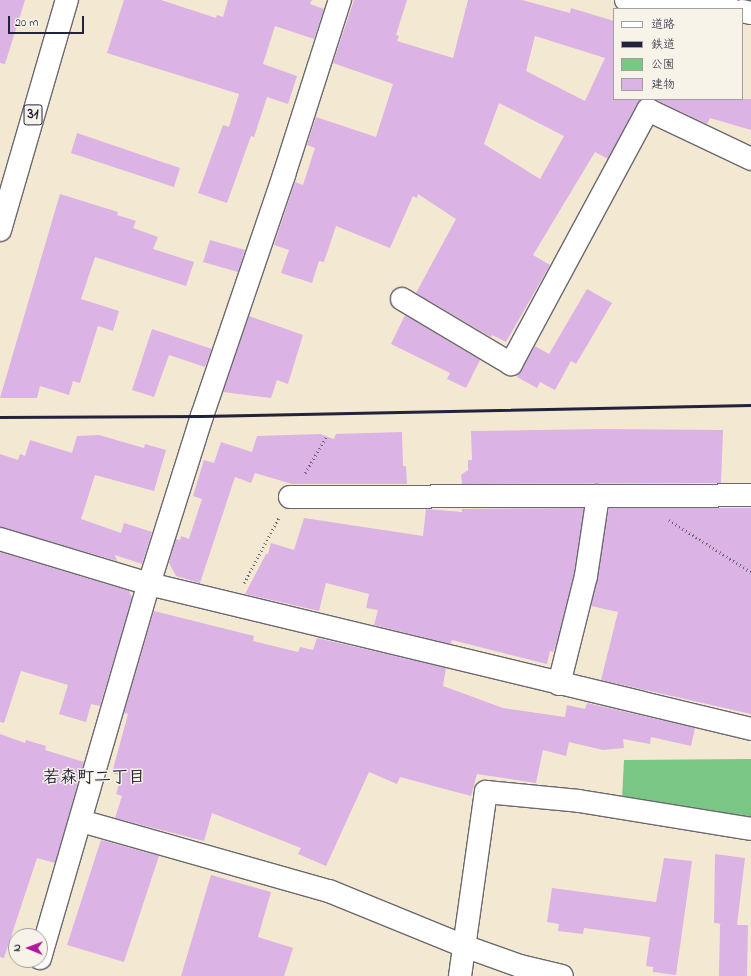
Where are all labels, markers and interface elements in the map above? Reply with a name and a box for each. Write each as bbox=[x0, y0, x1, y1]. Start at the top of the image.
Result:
scale bar bbox=[10, 8, 86, 34]
legend bbox=[613, 8, 743, 100]
text: 20 m bbox=[15, 14, 38, 32]
text: 道路 bbox=[651, 16, 675, 34]
text: 鉄道 bbox=[651, 36, 675, 54]
text: 公園 bbox=[651, 56, 675, 74]
text: 建物 bbox=[651, 76, 675, 94]
road number: 31 bbox=[23, 102, 43, 128]
district label: 若森町二丁目 bbox=[43, 768, 145, 788]
north arrow bbox=[8, 928, 48, 968]
text: N bbox=[9, 944, 25, 952]

